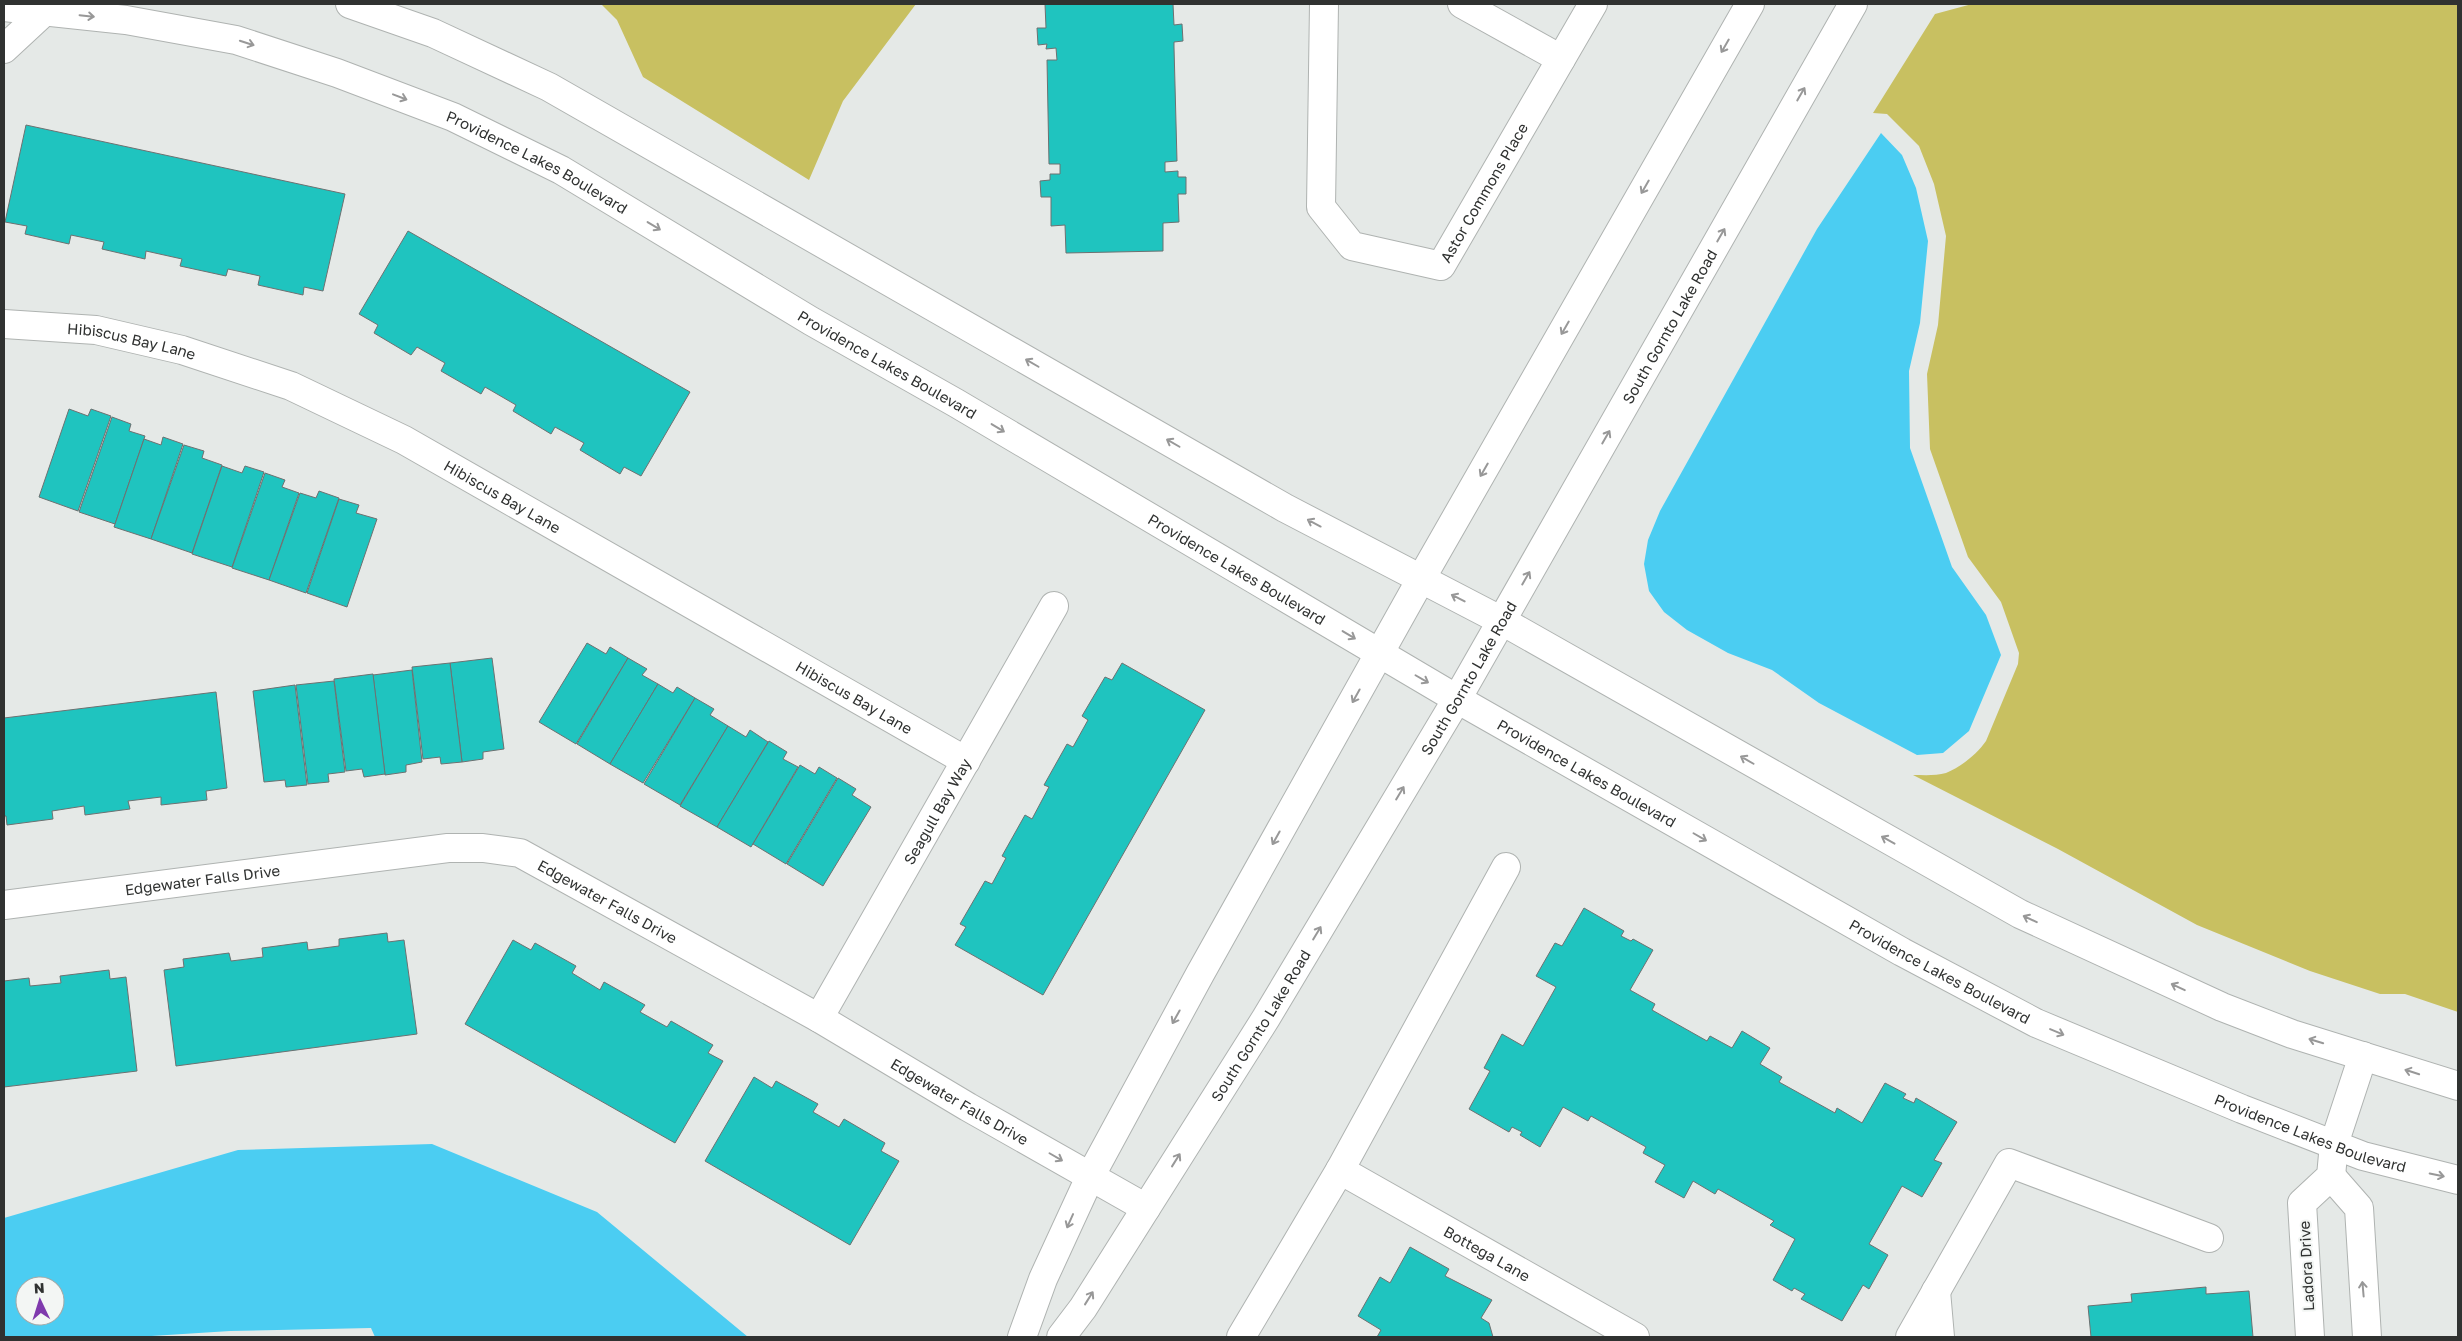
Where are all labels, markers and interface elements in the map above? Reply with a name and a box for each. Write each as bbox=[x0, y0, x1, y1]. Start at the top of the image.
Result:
one-way arrow bbox=[79, 11, 95, 21]
one-way arrow bbox=[239, 39, 255, 49]
one-way arrow bbox=[1720, 39, 1730, 53]
one-way arrow bbox=[1797, 87, 1807, 101]
one-way arrow bbox=[392, 93, 407, 103]
street label: Providence Lakes Boulevard bbox=[444, 106, 631, 217]
street label: Astor Commons Place bbox=[1436, 119, 1531, 266]
one-way arrow bbox=[1640, 180, 1650, 195]
one-way arrow bbox=[646, 222, 660, 232]
one-way arrow bbox=[1716, 228, 1726, 243]
street label: South Gornto Lake Road bbox=[1618, 246, 1720, 407]
street label: Providence Lakes Boulevard bbox=[795, 306, 980, 422]
street label: Hibiscus Bay Lane bbox=[67, 319, 198, 363]
one-way arrow bbox=[1559, 321, 1569, 335]
one-way arrow bbox=[1025, 357, 1039, 367]
one-way arrow bbox=[990, 424, 1004, 434]
one-way arrow bbox=[1601, 430, 1611, 445]
one-way arrow bbox=[1166, 438, 1180, 448]
street label: Hibiscus Bay Lane bbox=[441, 456, 564, 537]
one-way arrow bbox=[1479, 462, 1489, 477]
street label: Providence Lakes Boulevard bbox=[1145, 510, 1329, 628]
one-way arrow bbox=[1307, 518, 1322, 528]
one-way arrow bbox=[1521, 572, 1531, 586]
one-way arrow bbox=[1451, 593, 1466, 602]
street label: South Gornto Lake Road bbox=[1417, 598, 1520, 758]
one-way arrow bbox=[1341, 631, 1355, 641]
street label: Hibiscus Bay Lane bbox=[793, 657, 916, 738]
one-way arrow bbox=[1414, 674, 1428, 684]
one-way arrow bbox=[1351, 689, 1361, 704]
street label: Providence Lakes Boulevard bbox=[1494, 715, 1679, 831]
street label: Seagull Bay Way bbox=[900, 754, 975, 868]
one-way arrow bbox=[1739, 755, 1754, 765]
one-way arrow bbox=[1396, 787, 1406, 801]
one-way arrow bbox=[1271, 830, 1281, 845]
one-way arrow bbox=[1692, 833, 1707, 842]
one-way arrow bbox=[1881, 835, 1896, 845]
street label: Edgewater Falls Drive bbox=[535, 856, 681, 947]
street label: Edgewater Falls Drive bbox=[124, 861, 281, 898]
one-way arrow bbox=[2023, 914, 2038, 923]
street label: Providence Lakes Boulevard bbox=[1846, 915, 2033, 1027]
one-way arrow bbox=[1312, 926, 1322, 940]
street label: South Gornto Lake Road bbox=[1207, 946, 1314, 1105]
one-way arrow bbox=[2171, 981, 2186, 991]
one-way arrow bbox=[1171, 1010, 1181, 1024]
one-way arrow bbox=[2049, 1028, 2064, 1038]
one-way arrow bbox=[2309, 1036, 2325, 1046]
street label: Edgewater Falls Drive bbox=[888, 1054, 1032, 1149]
one-way arrow bbox=[2404, 1067, 2420, 1076]
street label: Providence Lakes Boulevard bbox=[2212, 1090, 2408, 1176]
one-way arrow bbox=[1049, 1152, 1064, 1162]
one-way arrow bbox=[1172, 1154, 1182, 1168]
one-way arrow bbox=[2429, 1171, 2445, 1180]
one-way arrow bbox=[1064, 1213, 1074, 1228]
street label: Ladora Drive bbox=[2295, 1220, 2317, 1312]
street label: Bottega Lane bbox=[1441, 1222, 1534, 1285]
north arrow bbox=[15, 1276, 65, 1326]
text: N bbox=[33, 1279, 45, 1296]
one-way arrow bbox=[2358, 1281, 2368, 1297]
one-way arrow bbox=[1085, 1291, 1095, 1305]

